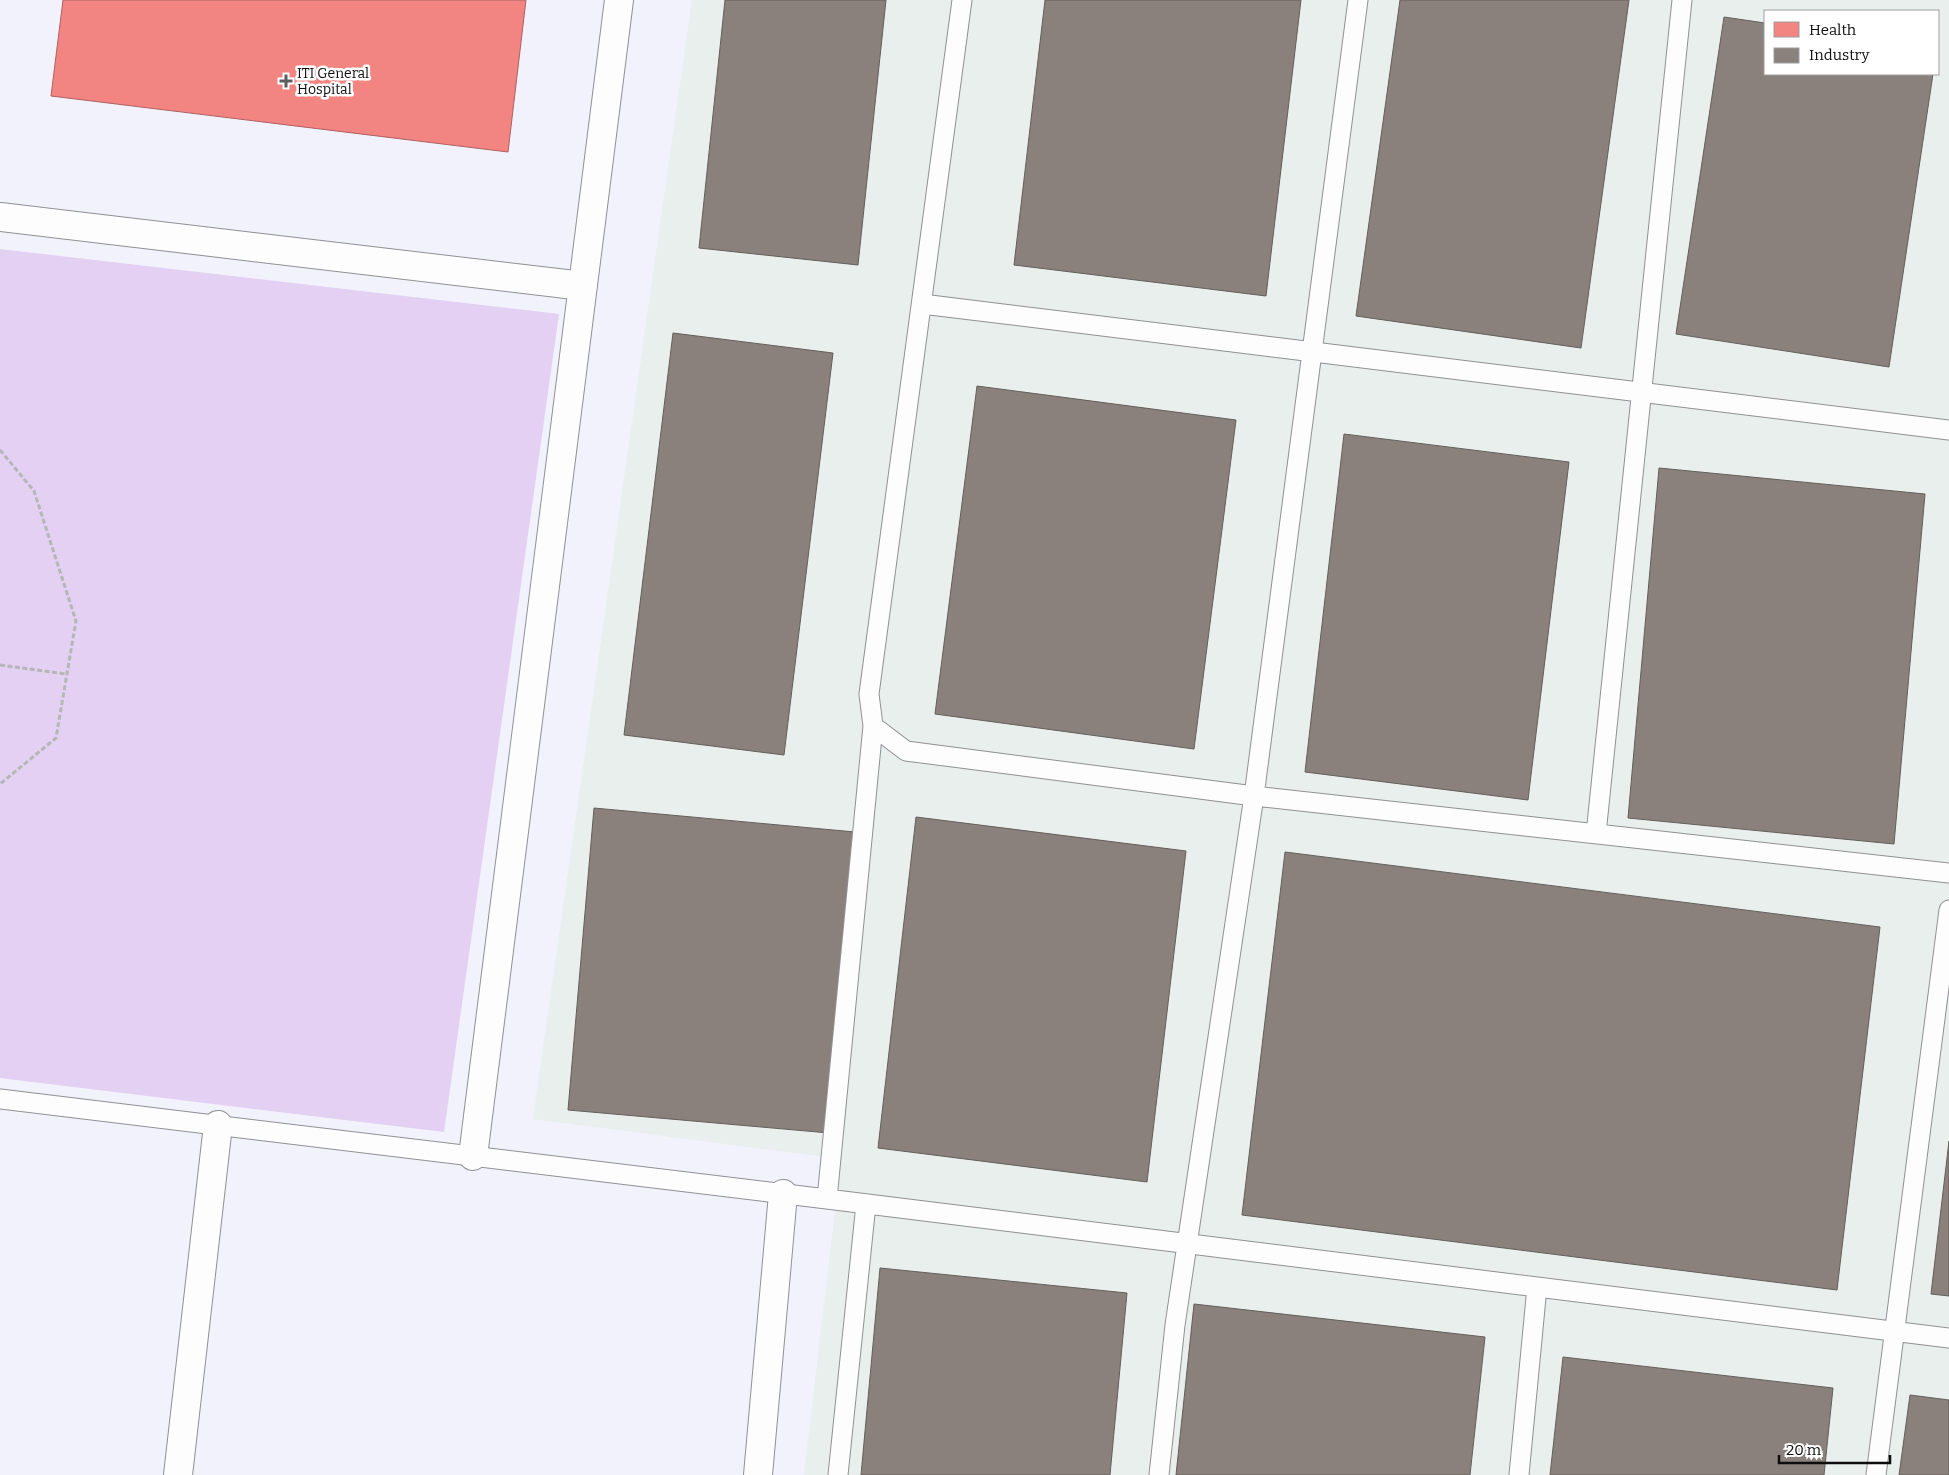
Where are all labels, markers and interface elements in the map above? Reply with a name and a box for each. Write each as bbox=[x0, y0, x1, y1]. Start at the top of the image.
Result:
legend bbox=[1764, 10, 1939, 75]
text: Health bbox=[1809, 21, 1857, 39]
text: Industry bbox=[1809, 46, 1869, 64]
place label: ITI General Hospital bbox=[297, 65, 369, 98]
marker: ITI General Hospital bbox=[279, 74, 293, 88]
scale bar bbox=[1779, 1432, 1890, 1464]
text: 20 m bbox=[1786, 1441, 1822, 1459]

